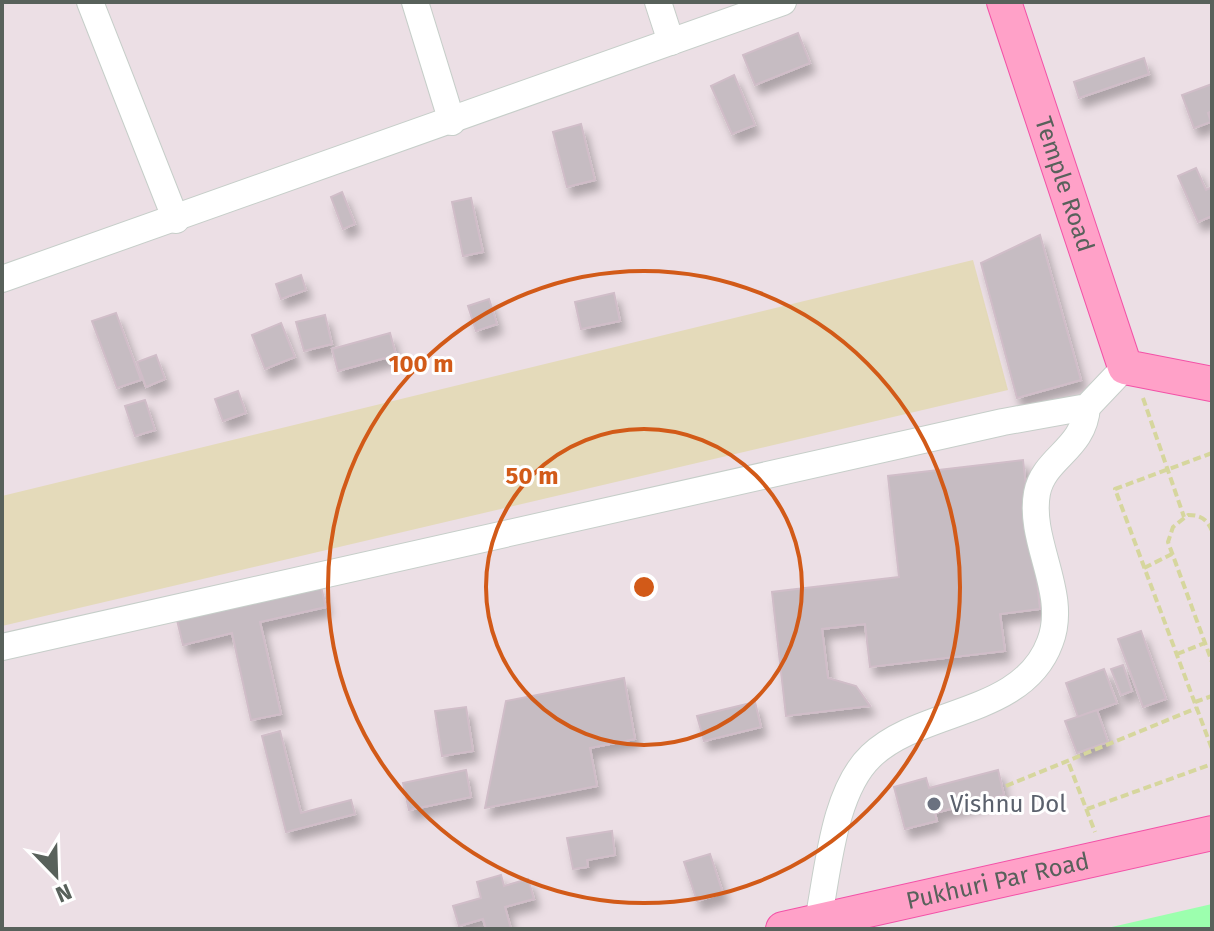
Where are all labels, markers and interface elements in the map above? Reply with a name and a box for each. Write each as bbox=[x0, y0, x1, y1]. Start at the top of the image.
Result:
street label: Temple Road bbox=[1029, 113, 1100, 255]
text: 100 m bbox=[388, 350, 454, 378]
text: 50 m bbox=[506, 462, 558, 490]
centre of rings bbox=[630, 573, 658, 601]
place label: Vishnu Dol bbox=[950, 790, 1066, 818]
marker: Vishnu Dol bbox=[925, 795, 943, 813]
north arrow bbox=[16, 835, 96, 915]
street label: Pukhuri Par Road bbox=[904, 847, 1092, 915]
text: N bbox=[52, 878, 76, 908]

